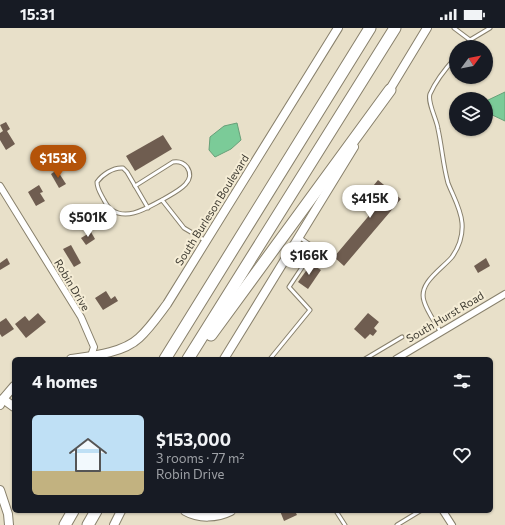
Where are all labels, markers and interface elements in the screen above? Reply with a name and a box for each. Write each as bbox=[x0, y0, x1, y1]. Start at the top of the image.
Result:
text: 15:31 bbox=[20, 5, 55, 23]
north arrow bbox=[449, 40, 493, 84]
map controls bbox=[449, 40, 493, 136]
button: layers bbox=[449, 92, 493, 136]
pin: $153K bbox=[30, 145, 86, 179]
text: $153K bbox=[39, 150, 77, 166]
street label: South Burleson Boulevard bbox=[172, 152, 251, 268]
pin: $415K bbox=[342, 185, 398, 219]
text: $415K bbox=[351, 190, 389, 206]
pin: $501K bbox=[60, 204, 116, 238]
text: $501K bbox=[69, 209, 107, 225]
pin: $166K bbox=[281, 242, 337, 276]
text: $166K bbox=[290, 247, 328, 263]
street label: Robin Drive bbox=[52, 257, 93, 313]
street label: South Hurst Road bbox=[404, 288, 486, 345]
icon: filters bbox=[451, 370, 473, 392]
text: 4 homes bbox=[32, 371, 97, 392]
text: $153,000 bbox=[156, 429, 231, 450]
icon: home bbox=[64, 431, 112, 479]
icon: heart bbox=[451, 444, 473, 466]
text: 3 rooms · 77 m² bbox=[156, 450, 245, 466]
text: Robin Drive bbox=[156, 466, 224, 482]

